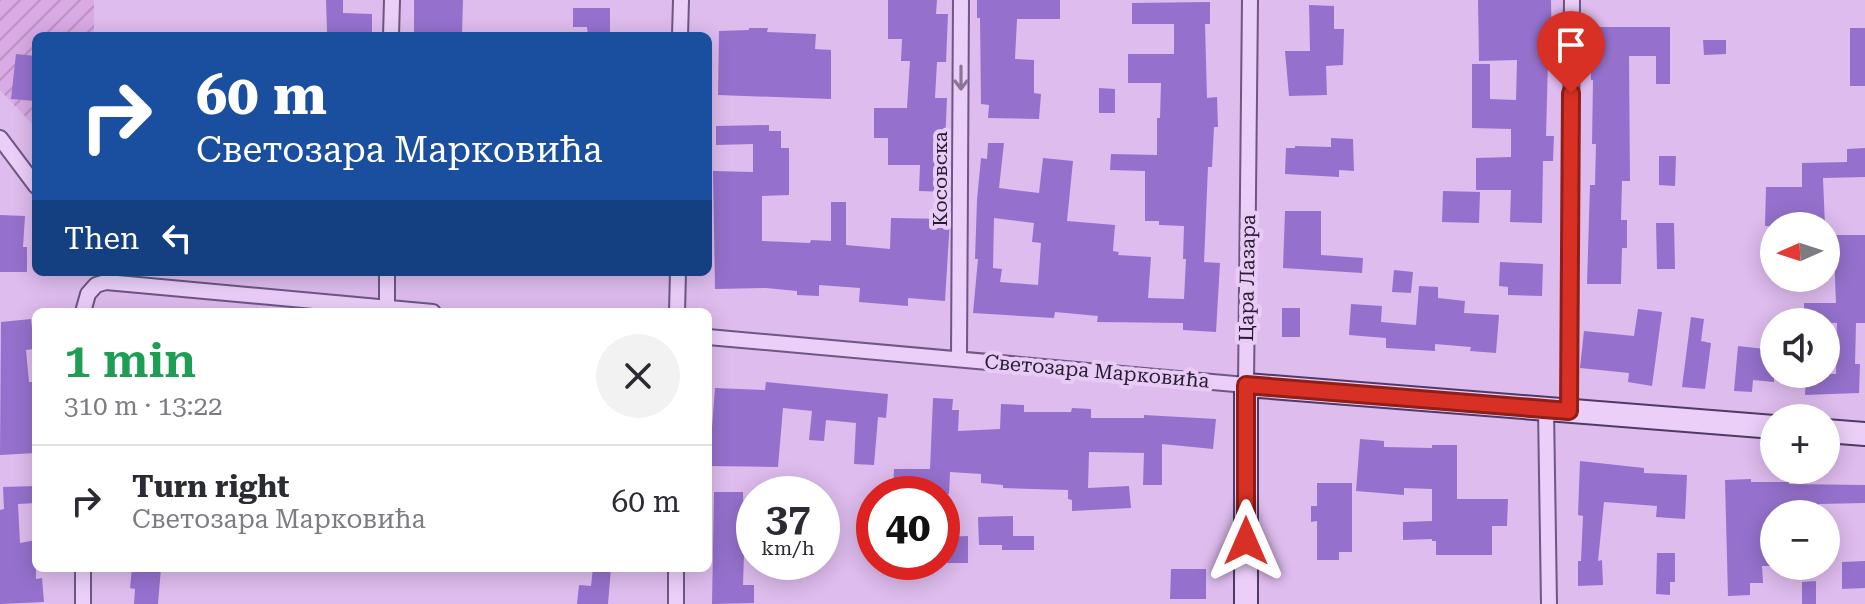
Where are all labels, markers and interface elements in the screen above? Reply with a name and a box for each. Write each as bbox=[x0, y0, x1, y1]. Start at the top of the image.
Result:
pin bbox=[1537, 11, 1605, 93]
icon: arrive bbox=[1549, 23, 1593, 67]
text: 60 m bbox=[196, 62, 327, 128]
icon: right bbox=[64, 64, 168, 168]
one-way arrow bbox=[953, 64, 969, 91]
text: Светозара Марковића bbox=[196, 129, 603, 171]
street label: Косовска bbox=[928, 131, 952, 227]
north arrow bbox=[1760, 212, 1840, 292]
map controls bbox=[1760, 212, 1840, 580]
street label: Цара Лазара bbox=[1234, 214, 1260, 342]
icon: left bbox=[155, 216, 199, 260]
text: Then bbox=[64, 221, 139, 256]
button: sound bbox=[1760, 308, 1840, 388]
text: 1 min bbox=[64, 333, 196, 389]
button: close bbox=[596, 334, 680, 418]
street label: Светозара Марковића bbox=[983, 349, 1211, 393]
text: 310 m · 13:22 bbox=[64, 391, 223, 421]
button: + bbox=[1760, 404, 1840, 484]
text: Turn right bbox=[132, 469, 289, 504]
speed limit sign: 40 bbox=[856, 476, 960, 580]
icon: right bbox=[64, 479, 108, 523]
text: 60 m bbox=[611, 484, 680, 519]
text: 37 bbox=[766, 494, 810, 541]
position arrow bbox=[1204, 499, 1288, 583]
button: − bbox=[1760, 500, 1840, 580]
text: Светозара Марковића bbox=[132, 504, 426, 534]
text: km/h bbox=[761, 536, 815, 560]

